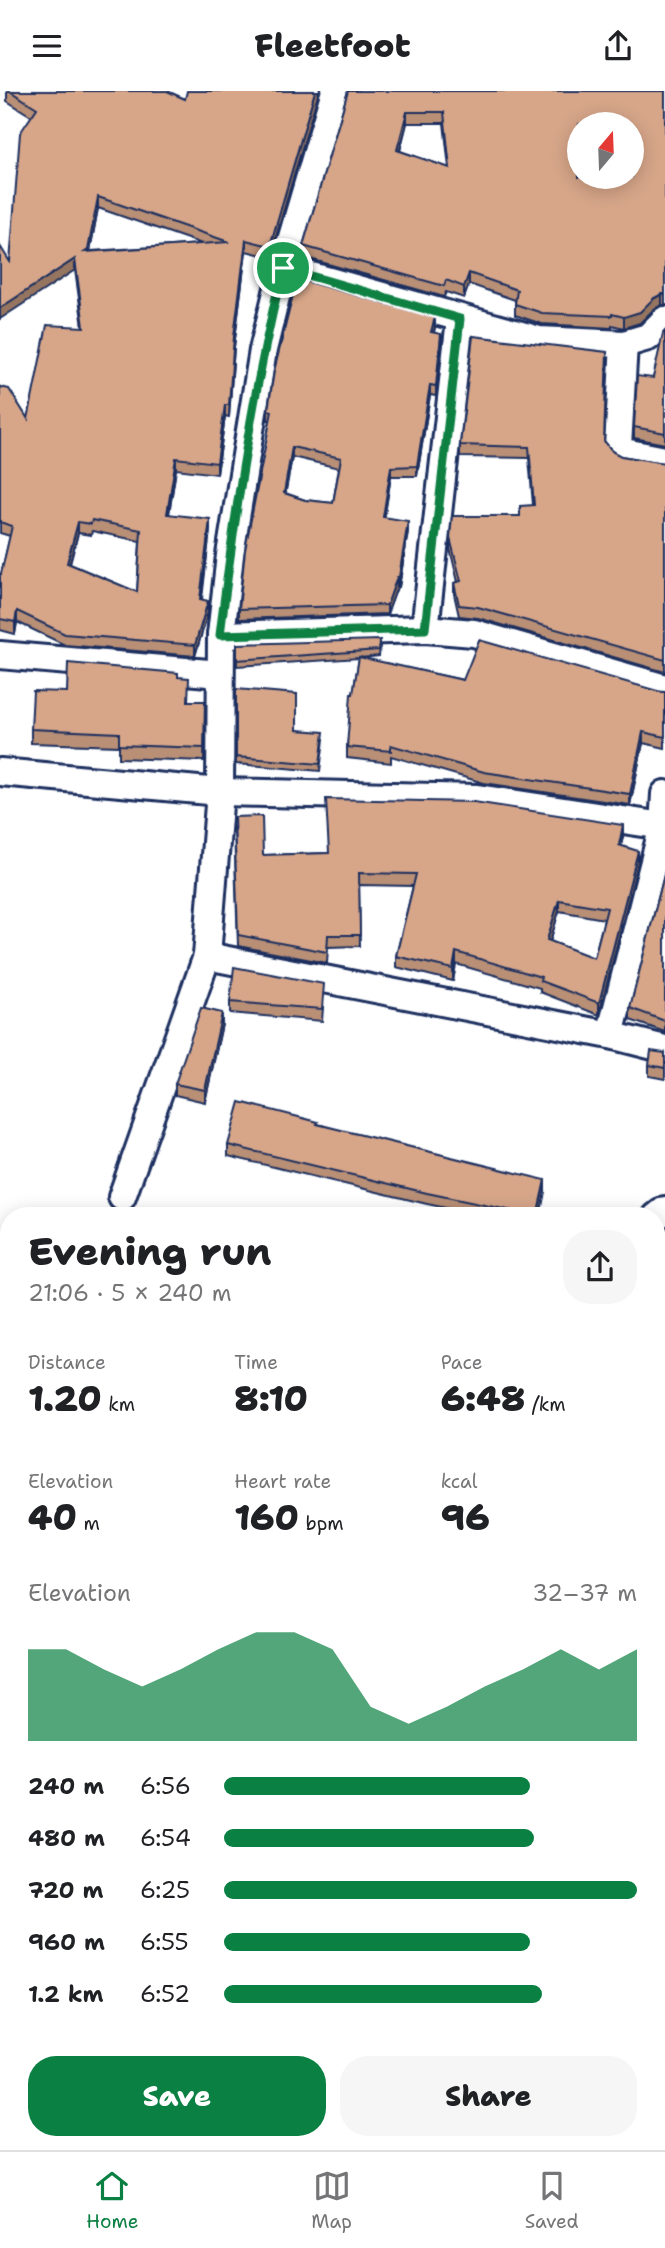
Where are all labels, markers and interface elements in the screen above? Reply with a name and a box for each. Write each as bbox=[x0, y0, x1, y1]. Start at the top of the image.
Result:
text: Fleetfoot bbox=[254, 24, 411, 67]
icon: menu bbox=[28, 27, 66, 65]
icon: share bbox=[599, 27, 637, 65]
north arrow bbox=[567, 112, 644, 189]
map controls bbox=[567, 112, 644, 189]
pin bbox=[253, 238, 313, 298]
icon: arrive bbox=[264, 249, 302, 287]
text: Evening run bbox=[28, 1226, 271, 1277]
button: share bbox=[563, 1230, 637, 1304]
text: 21:06 · 5 × 240 m bbox=[28, 1278, 231, 1308]
text: Distance bbox=[28, 1350, 106, 1375]
text: Time bbox=[234, 1350, 278, 1375]
text: Pace bbox=[441, 1350, 482, 1375]
text: 1.20 bbox=[28, 1375, 102, 1422]
text: 8:10 bbox=[234, 1375, 308, 1422]
text: 6:48 bbox=[441, 1375, 525, 1422]
text: km bbox=[102, 1392, 135, 1417]
text: /km bbox=[525, 1392, 566, 1417]
text: Elevation bbox=[28, 1469, 113, 1494]
text: Heart rate bbox=[234, 1469, 331, 1494]
text: kcal bbox=[441, 1469, 478, 1494]
text: 40 bbox=[28, 1494, 77, 1541]
text: 160 bbox=[234, 1494, 299, 1541]
text: 96 bbox=[441, 1494, 490, 1541]
text: m bbox=[77, 1511, 100, 1536]
text: bpm bbox=[299, 1511, 344, 1536]
text: Elevation bbox=[28, 1578, 131, 1608]
text: 32–37 m bbox=[532, 1578, 637, 1608]
text: 240 m bbox=[28, 1771, 104, 1801]
text: 6:56 bbox=[140, 1771, 191, 1801]
text: 480 m bbox=[28, 1823, 105, 1853]
text: 6:54 bbox=[140, 1823, 191, 1853]
text: 720 m bbox=[28, 1875, 104, 1905]
text: 6:25 bbox=[140, 1875, 190, 1905]
text: 960 m bbox=[28, 1927, 105, 1957]
text: 6:55 bbox=[140, 1927, 189, 1957]
text: 1.2 km bbox=[28, 1979, 104, 2009]
text: 6:52 bbox=[140, 1979, 190, 2009]
button: Save bbox=[28, 2056, 326, 2136]
button: Share bbox=[340, 2056, 637, 2136]
tab: Home bbox=[86, 2167, 139, 2234]
tab: Map bbox=[311, 2167, 352, 2234]
tab: Saved bbox=[525, 2167, 579, 2234]

